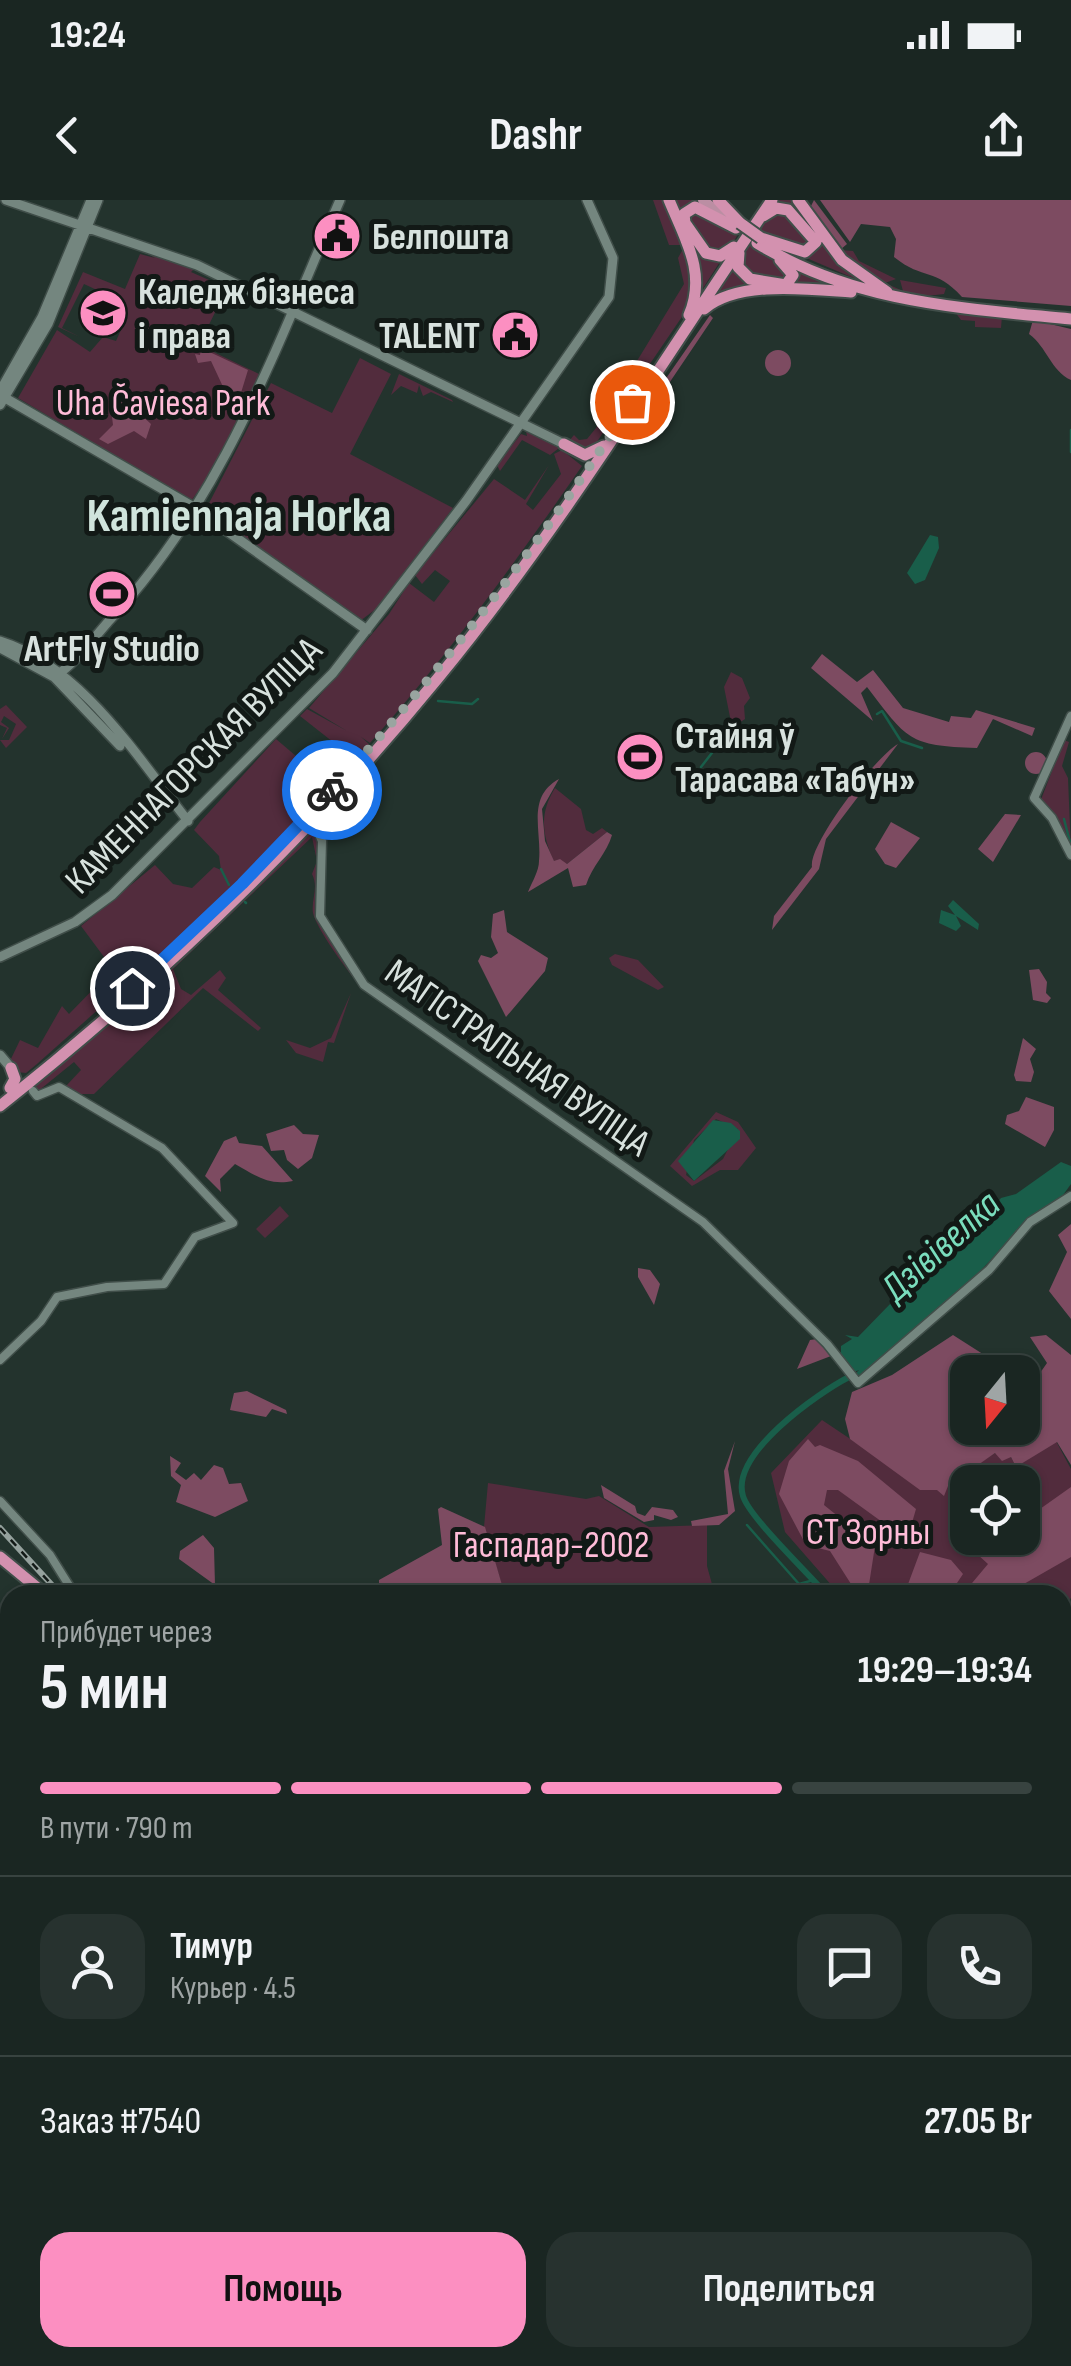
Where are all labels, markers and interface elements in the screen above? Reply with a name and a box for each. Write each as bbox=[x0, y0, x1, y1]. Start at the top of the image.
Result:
text: 19:24 bbox=[50, 13, 126, 58]
icon: back bbox=[40, 108, 95, 163]
text: Dashr bbox=[489, 108, 582, 163]
icon: share bbox=[976, 108, 1031, 163]
public building icon: Белпошта bbox=[311, 210, 363, 262]
place label: Белпошта bbox=[372, 215, 509, 260]
place label: Каледж бізнеса і права bbox=[138, 270, 355, 359]
school or university icon: Каледж бізнеса і права bbox=[77, 287, 129, 339]
public building icon: TALENT bbox=[489, 309, 541, 361]
place label: TALENT bbox=[379, 314, 480, 359]
pin bbox=[590, 360, 675, 445]
icon: bag bbox=[605, 375, 660, 430]
park label: Uha Čaviesa Park bbox=[56, 381, 271, 426]
district label: Kamiennaja Horka bbox=[87, 488, 391, 545]
sports icon: ArtFly Studio bbox=[86, 568, 138, 620]
place label: ArtFly Studio bbox=[23, 627, 200, 672]
street label: КАМЕННАГОРСКАЯ ВУЛІЦА bbox=[57, 628, 332, 904]
place label: Стайня ў Тарасава «Табун» bbox=[675, 714, 915, 803]
sports icon: Стайня ў Тарасава «Табун» bbox=[614, 731, 666, 783]
courier bbox=[282, 740, 382, 840]
icon: bike bbox=[305, 763, 360, 818]
pin bbox=[90, 946, 175, 1031]
street label: МАГІСТРАЛЬНАЯ ВУЛІЦА bbox=[376, 950, 659, 1167]
icon: home bbox=[105, 961, 160, 1016]
water label: Дзівівелка bbox=[871, 1181, 1010, 1313]
north arrow bbox=[950, 1355, 1040, 1445]
map controls bbox=[950, 1355, 1040, 1555]
button: locate bbox=[950, 1465, 1040, 1555]
park label: СТ Зорны bbox=[806, 1510, 930, 1555]
park label: Гаспадар-2002 bbox=[453, 1523, 649, 1568]
text: Прибудет через bbox=[40, 1613, 212, 1652]
text: 19:29–19:34 bbox=[858, 1648, 1032, 1693]
text: 5 мин bbox=[40, 1650, 169, 1728]
text: В пути · 790 m bbox=[40, 1809, 193, 1848]
button: person bbox=[40, 1914, 145, 2019]
button: chat bbox=[797, 1914, 902, 2019]
button: phone bbox=[927, 1914, 1032, 2019]
text: Тимур bbox=[170, 1924, 253, 1969]
text: Курьер · 4.5 bbox=[170, 1969, 296, 2008]
text: Заказ #7540 bbox=[40, 2099, 201, 2144]
text: 27.05 Br bbox=[924, 2099, 1032, 2144]
button: Помощь bbox=[40, 2232, 526, 2347]
button: Поделиться bbox=[546, 2232, 1032, 2347]

